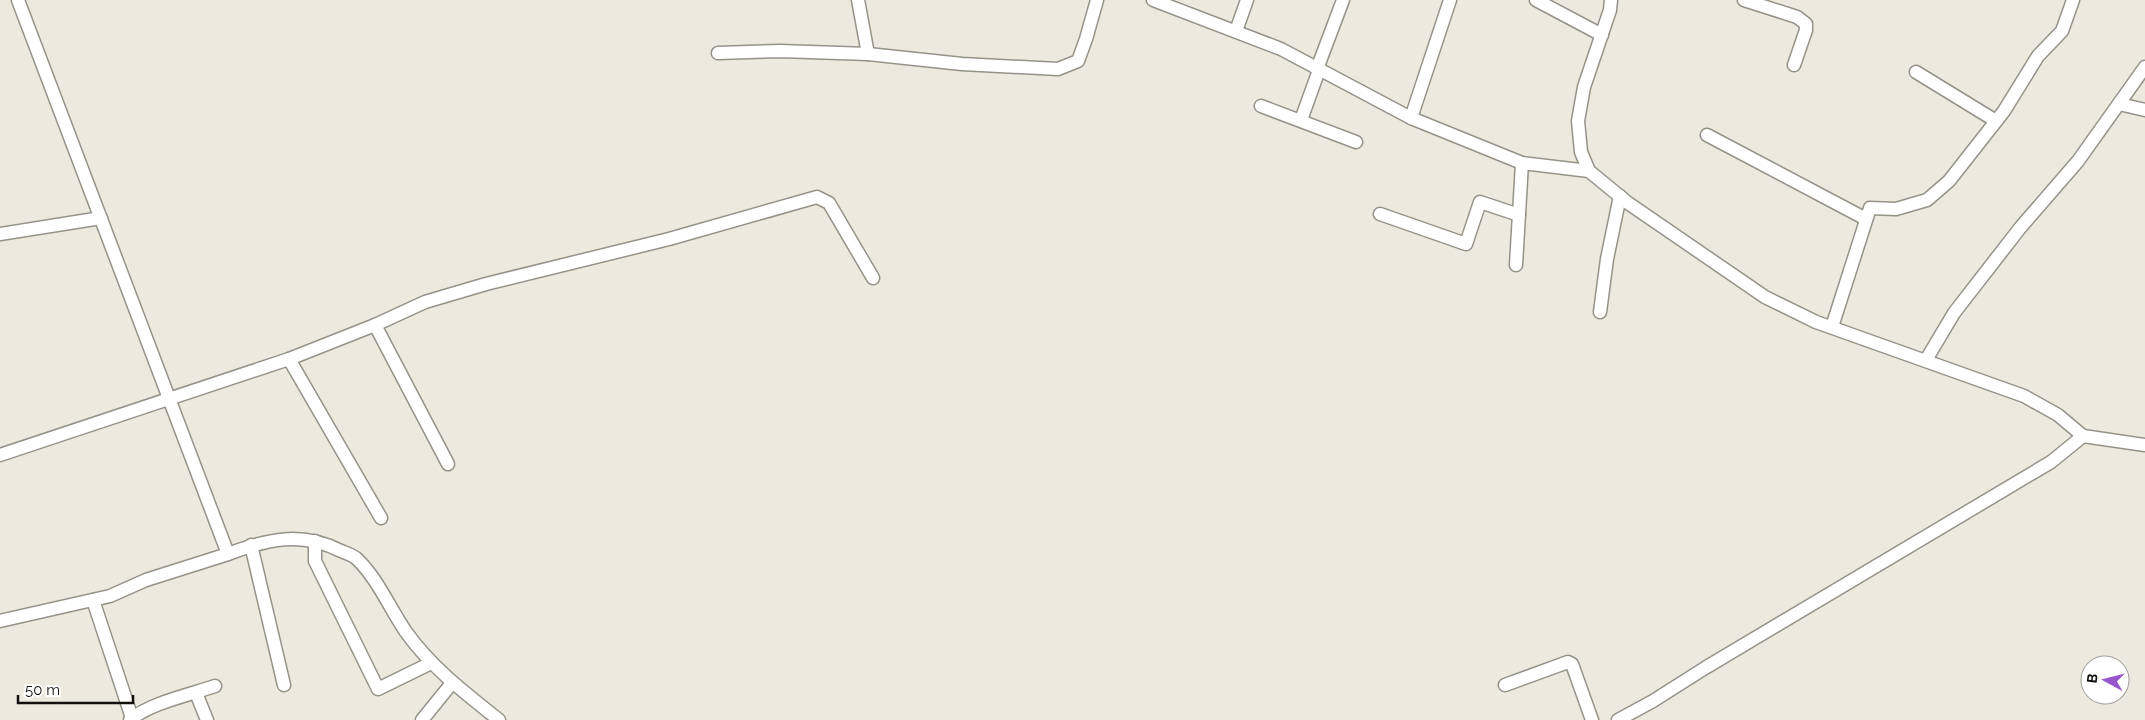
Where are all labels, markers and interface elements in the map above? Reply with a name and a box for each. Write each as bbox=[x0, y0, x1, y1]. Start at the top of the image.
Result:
north arrow bbox=[2080, 655, 2130, 705]
scale bar bbox=[18, 672, 132, 704]
text: B bbox=[2084, 672, 2101, 684]
text: 50 m bbox=[25, 681, 60, 699]

